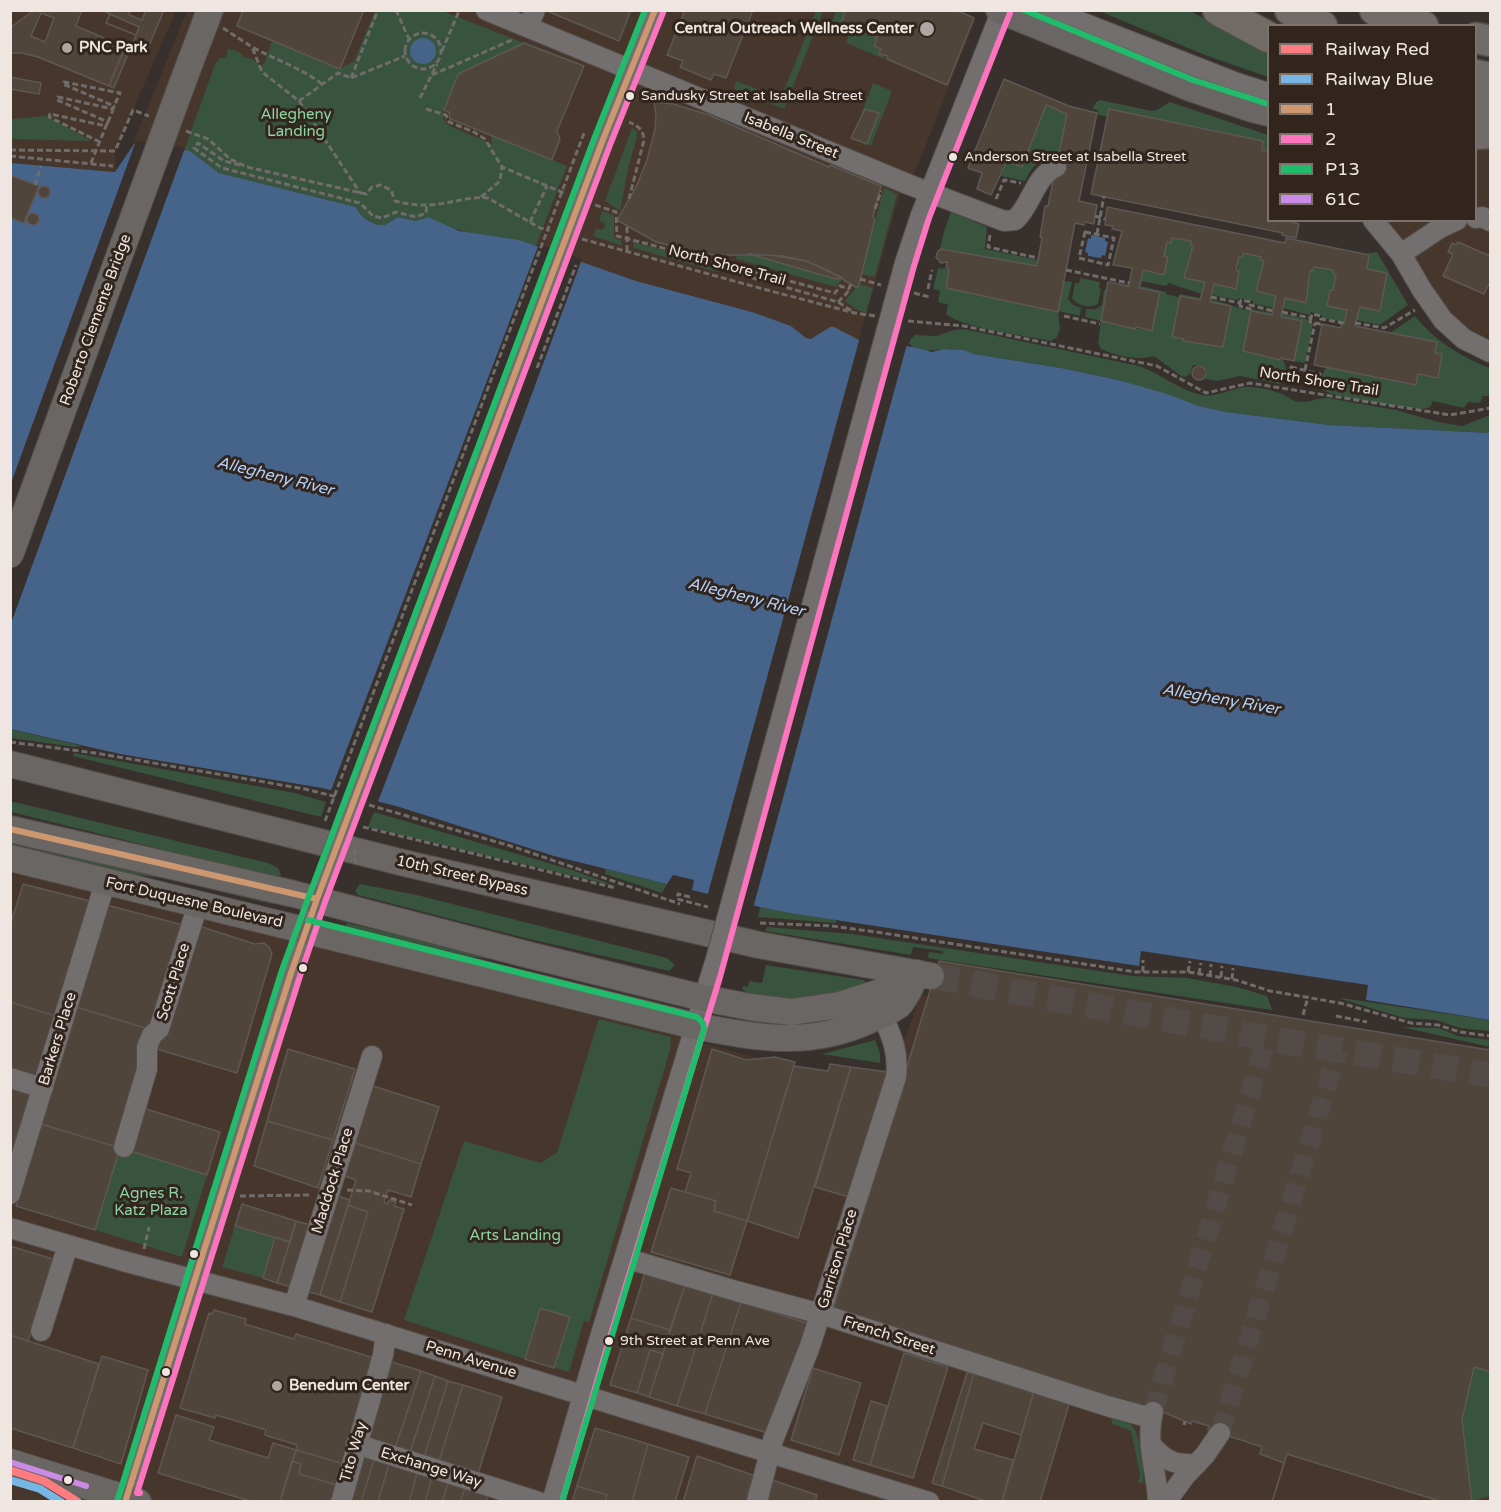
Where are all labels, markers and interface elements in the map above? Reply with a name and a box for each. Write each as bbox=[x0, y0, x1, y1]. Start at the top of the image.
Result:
place label: Central Outreach Wellness Center bbox=[675, 20, 914, 38]
marker: Central Outreach Wellness Center bbox=[918, 20, 936, 38]
legend bbox=[1267, 24, 1477, 222]
text: Railway Red bbox=[1325, 38, 1430, 60]
place label: PNC Park bbox=[79, 39, 147, 57]
marker: PNC Park bbox=[60, 41, 74, 55]
text: Railway Blue bbox=[1325, 68, 1433, 90]
place label: Sandusky Street at Isabella Street bbox=[641, 88, 863, 104]
marker: Sandusky Street at Isabella Street bbox=[624, 90, 636, 102]
text: 1 bbox=[1325, 98, 1336, 120]
park label: Allegheny Landing bbox=[260, 106, 332, 141]
street label: Isabella Street bbox=[741, 109, 841, 163]
text: 2 bbox=[1325, 128, 1336, 150]
place label: Anderson Street at Isabella Street bbox=[964, 149, 1186, 165]
marker: Anderson Street at Isabella Street bbox=[947, 151, 959, 163]
text: P13 bbox=[1325, 158, 1360, 180]
text: 61C bbox=[1325, 188, 1360, 210]
street label: Roberto Clemente Bridge bbox=[57, 232, 135, 408]
street label: North Shore Trail bbox=[666, 242, 788, 290]
street label: North Shore Trail bbox=[1258, 364, 1380, 400]
water label: Allegheny River bbox=[215, 453, 335, 501]
water label: Allegheny River bbox=[686, 574, 806, 622]
water label: Allegheny River bbox=[1161, 680, 1281, 720]
street label: 10th Street Bypass bbox=[394, 852, 530, 900]
street label: Fort Duquesne Boulevard bbox=[104, 874, 284, 932]
street label: Scott Place bbox=[154, 941, 194, 1023]
unlabelled marker bbox=[297, 962, 309, 974]
street label: Barkers Place bbox=[35, 990, 81, 1088]
street label: Maddock Place bbox=[308, 1126, 358, 1236]
park label: Agnes R. Katz Plaza bbox=[114, 1185, 188, 1220]
street label: Garrison Place bbox=[814, 1207, 862, 1311]
park label: Arts Landing bbox=[469, 1227, 561, 1245]
unlabelled marker bbox=[188, 1248, 200, 1260]
street label: French Street bbox=[841, 1313, 937, 1359]
place label: 9th Street at Penn Ave bbox=[620, 1333, 770, 1349]
marker: 9th Street at Penn Ave bbox=[603, 1335, 615, 1347]
street label: Penn Avenue bbox=[423, 1338, 519, 1382]
unlabelled marker bbox=[160, 1366, 172, 1378]
place label: Benedum Center bbox=[289, 1377, 409, 1395]
marker: Benedum Center bbox=[270, 1379, 284, 1393]
street label: Tito Way bbox=[337, 1420, 371, 1484]
street label: Exchange Way bbox=[378, 1444, 484, 1492]
unlabelled marker bbox=[62, 1474, 74, 1486]

